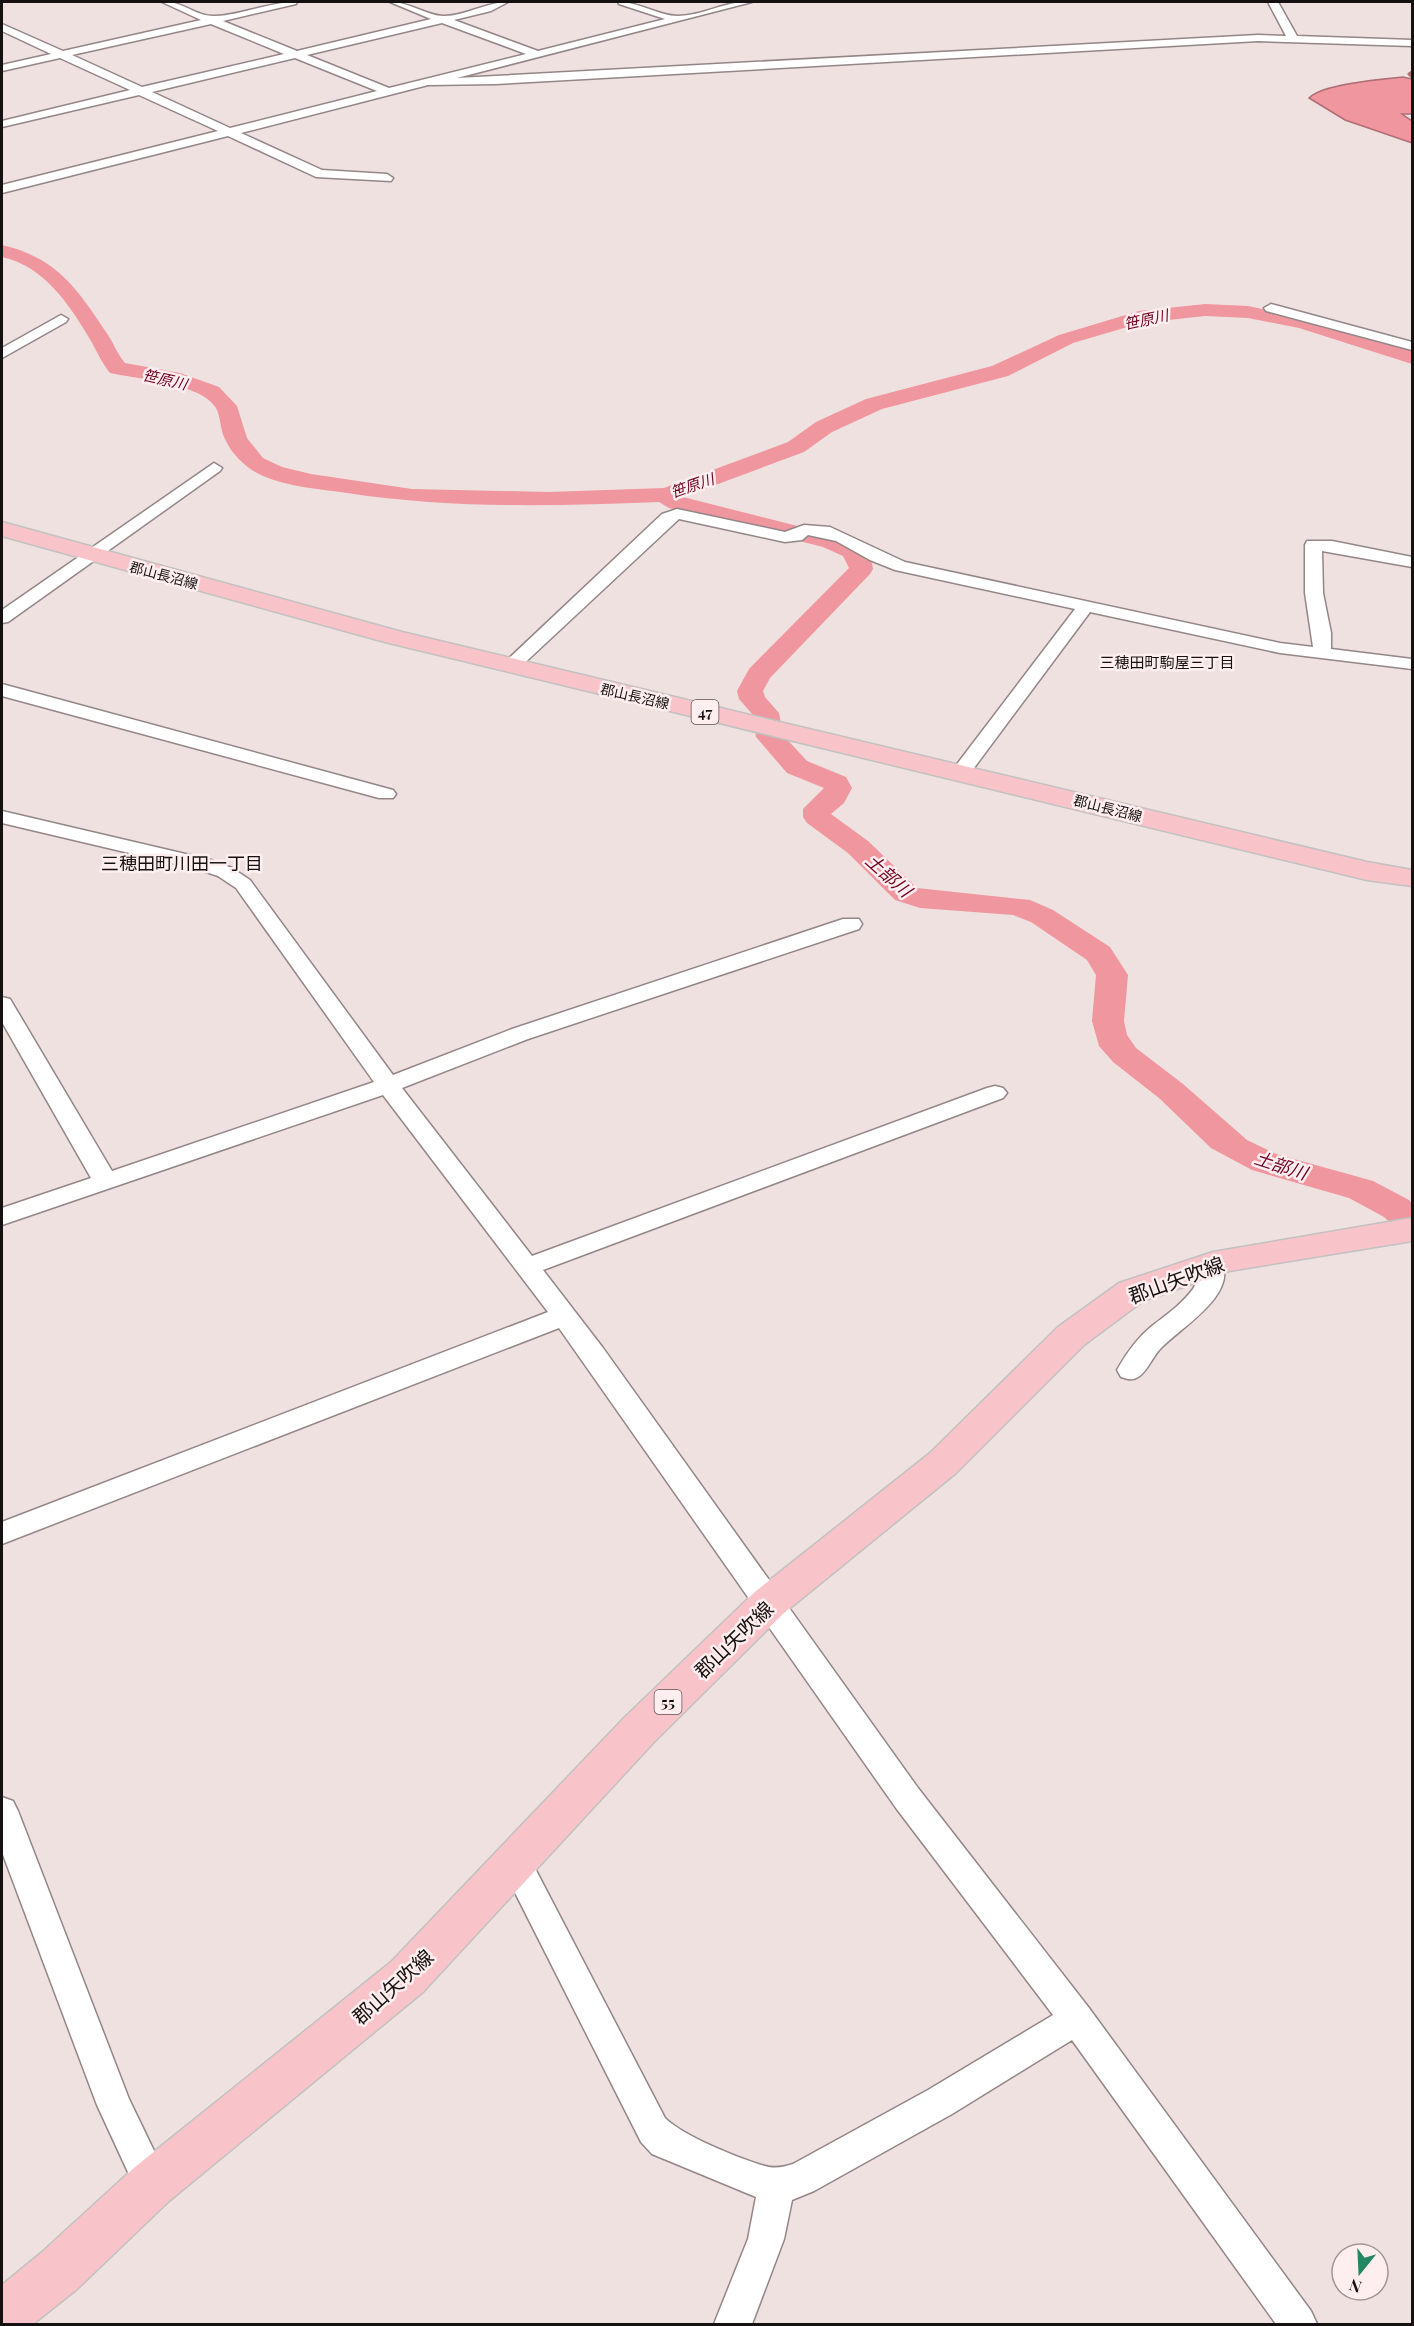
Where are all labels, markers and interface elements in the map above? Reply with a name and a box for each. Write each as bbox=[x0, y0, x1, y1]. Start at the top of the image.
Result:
water label: 笹原川 bbox=[1122, 304, 1172, 333]
water label: 笹原川 bbox=[141, 364, 191, 394]
water label: 笹原川 bbox=[667, 468, 718, 502]
street label: 郡山長沼線 bbox=[128, 557, 200, 593]
district label: 三穂田町駒屋三丁目 bbox=[1099, 652, 1235, 672]
street label: 郡山長沼線 bbox=[599, 679, 671, 713]
road number: 47 bbox=[692, 700, 718, 724]
street label: 郡山長沼線 bbox=[1072, 790, 1144, 826]
water label: 土部川 bbox=[861, 848, 919, 903]
district label: 三穂田町川田一丁目 bbox=[101, 851, 263, 875]
water label: 土部川 bbox=[1252, 1145, 1312, 1185]
street label: 郡山矢吹線 bbox=[1124, 1249, 1228, 1309]
street label: 郡山矢吹線 bbox=[688, 1595, 778, 1683]
road number: 55 bbox=[654, 1690, 682, 1714]
street label: 郡山矢吹線 bbox=[346, 1943, 438, 2029]
north arrow bbox=[1330, 2242, 1390, 2302]
text: N bbox=[1346, 2275, 1364, 2299]

